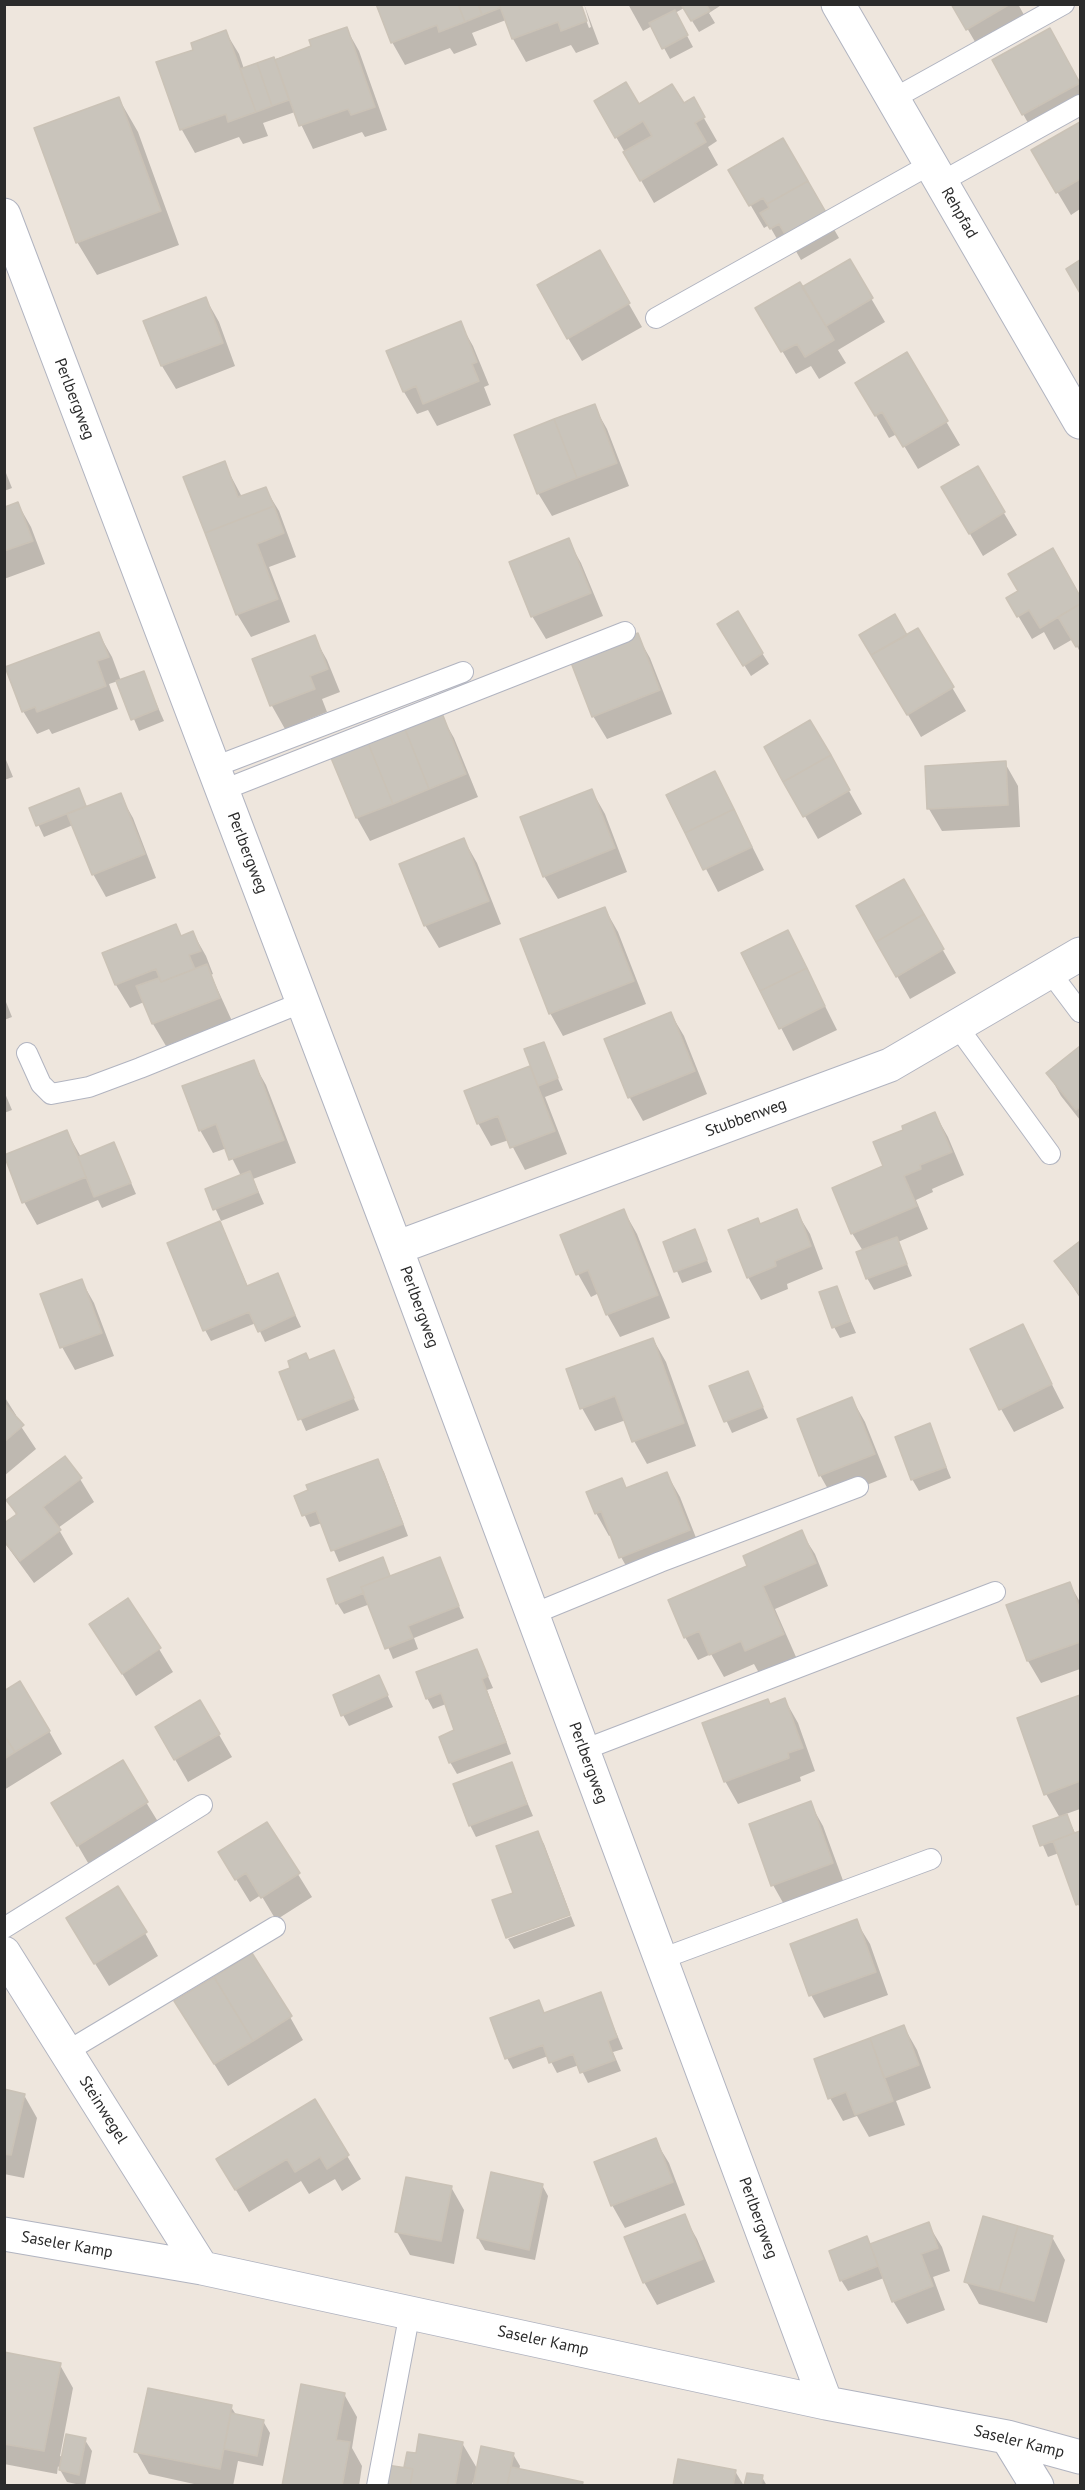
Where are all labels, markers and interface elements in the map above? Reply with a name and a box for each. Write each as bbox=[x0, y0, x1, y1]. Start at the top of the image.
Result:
street label: Rehpfad bbox=[937, 184, 981, 242]
street label: Perlbergweg bbox=[50, 356, 98, 442]
street label: Perlbergweg bbox=[223, 810, 271, 896]
street label: Stubbenweg bbox=[703, 1094, 789, 1142]
street label: Perlbergweg bbox=[395, 1264, 443, 1350]
street label: Perlbergweg bbox=[564, 1720, 612, 1806]
street label: Steinwegel bbox=[75, 2073, 131, 2147]
street label: Perlbergweg bbox=[734, 2175, 782, 2261]
street label: Saseler Kamp bbox=[20, 2227, 114, 2263]
street label: Saseler Kamp bbox=[496, 2322, 590, 2360]
street label: Saseler Kamp bbox=[972, 2421, 1066, 2463]

